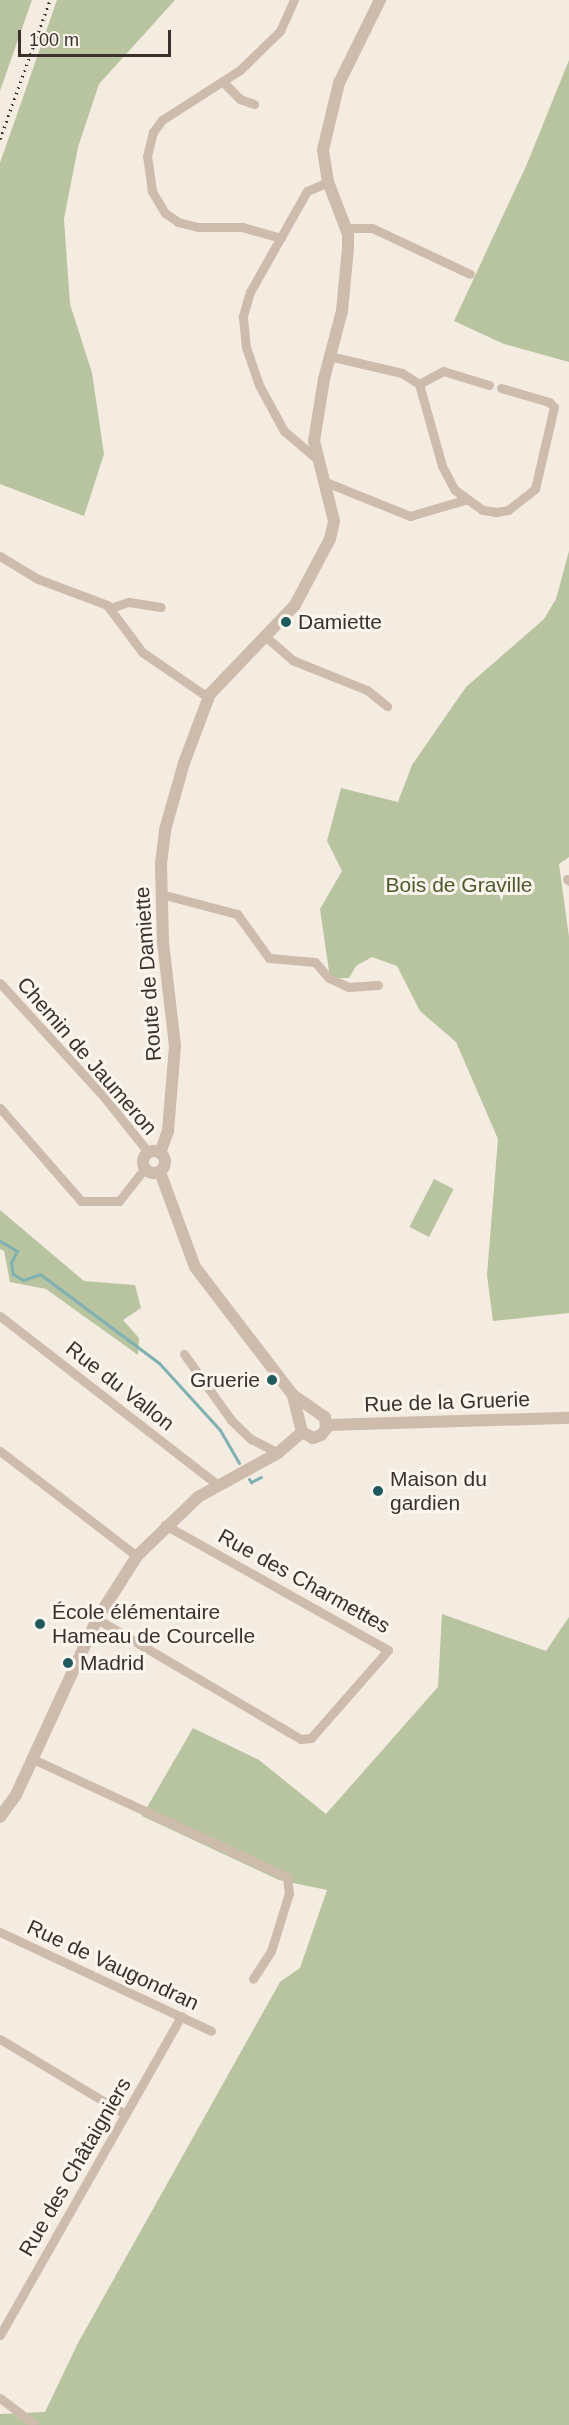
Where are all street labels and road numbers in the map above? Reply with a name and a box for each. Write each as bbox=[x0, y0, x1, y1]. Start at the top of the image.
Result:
street label: Route de Damiette bbox=[129, 886, 167, 1062]
street label: Chemin de Jaumeron bbox=[12, 972, 162, 1140]
street label: Rue du Vallon bbox=[61, 1336, 179, 1436]
street label: Rue de la Gruerie bbox=[364, 1387, 530, 1417]
street label: Rue des Charmettes bbox=[214, 1523, 394, 1639]
street label: Rue de Vaugondran bbox=[23, 1914, 203, 2016]
street label: Rue des Châtaigniers bbox=[14, 2073, 136, 2261]

